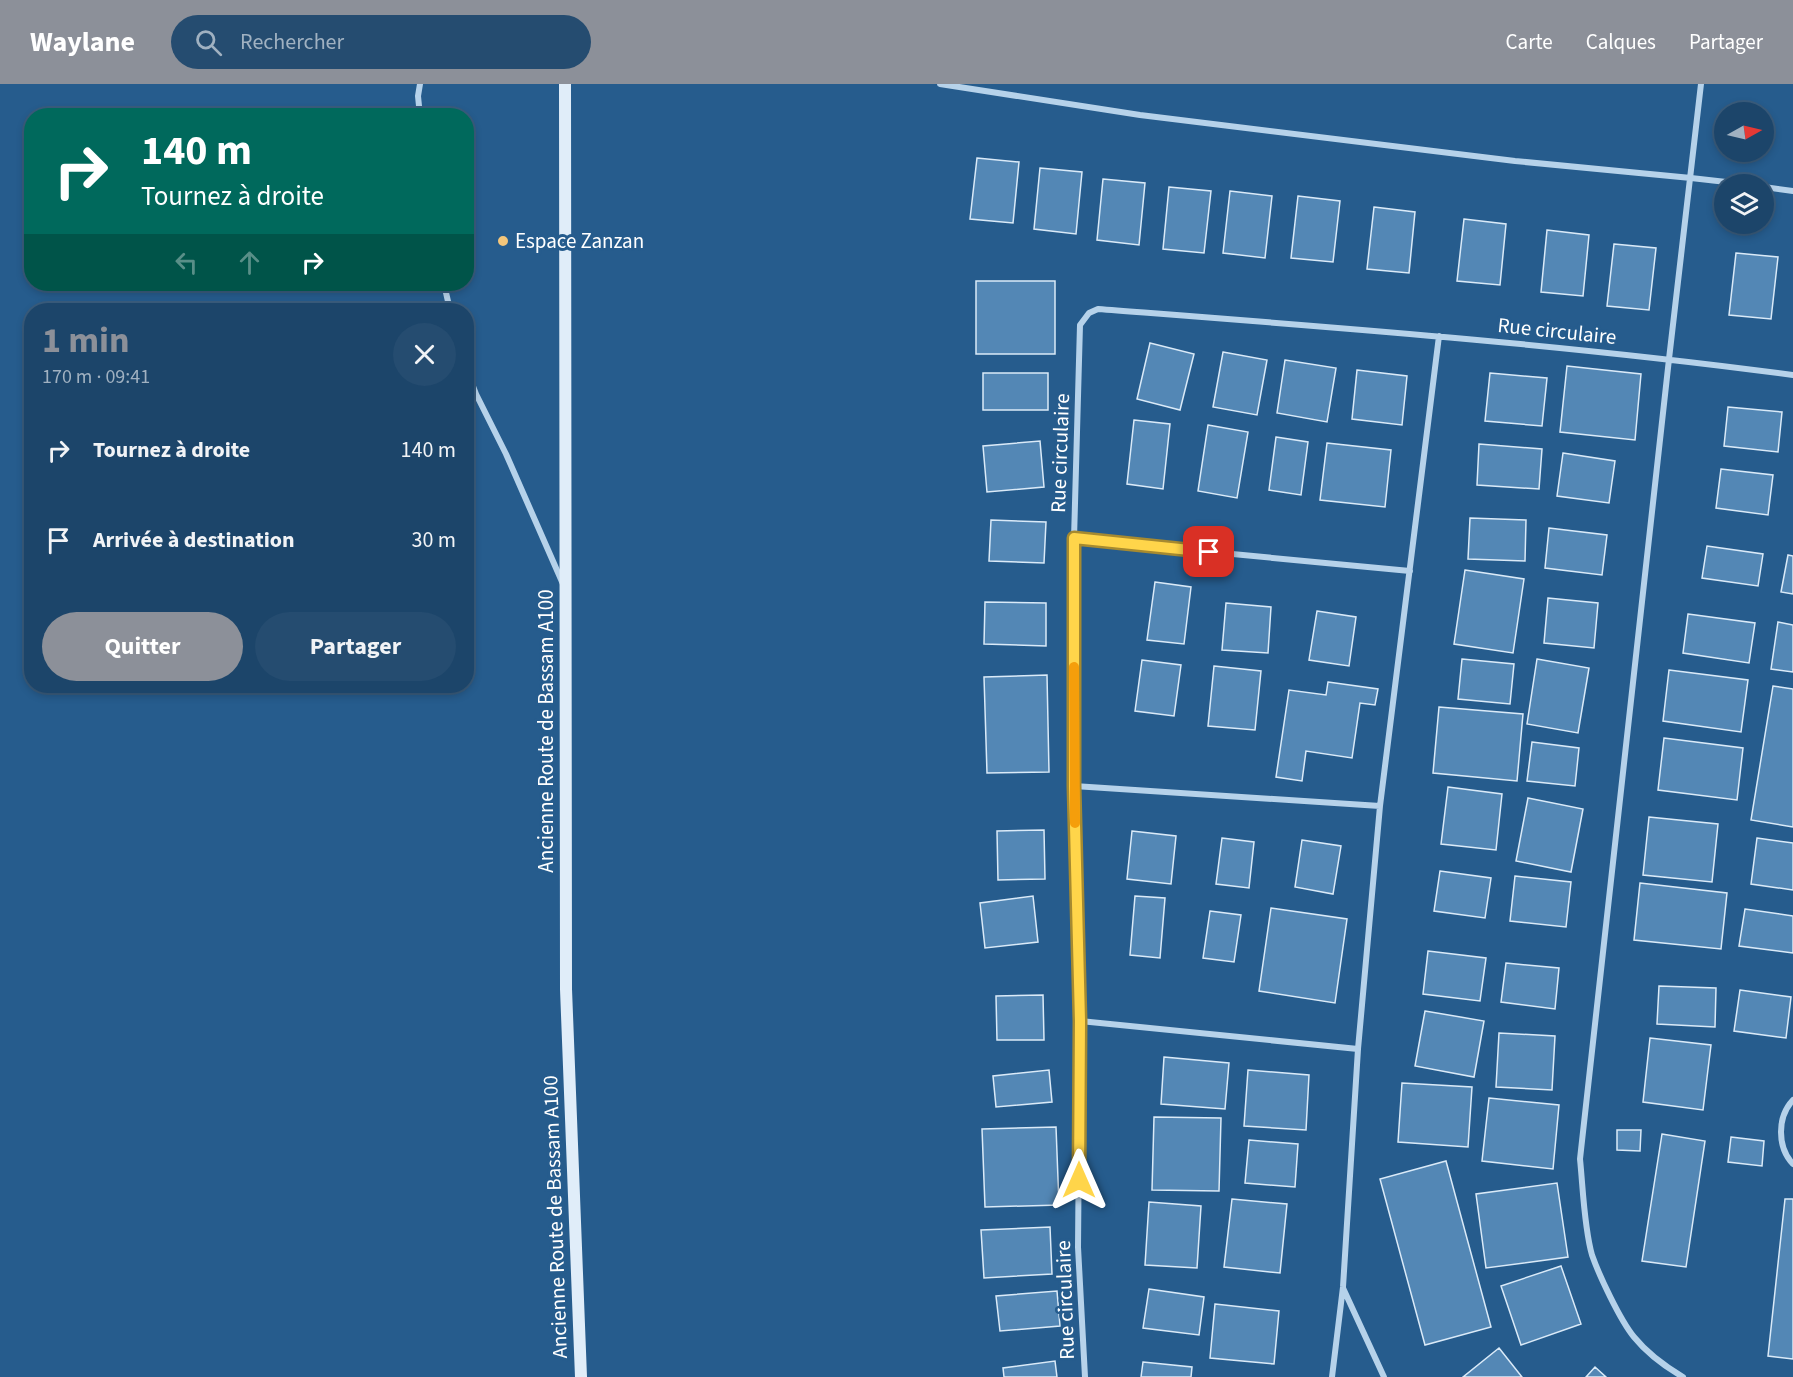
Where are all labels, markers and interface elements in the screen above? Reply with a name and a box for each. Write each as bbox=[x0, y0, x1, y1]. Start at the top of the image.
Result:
search box bbox=[171, 15, 591, 69]
text: Waylane bbox=[30, 22, 135, 62]
icon: search bbox=[192, 26, 225, 59]
text: Rechercher bbox=[240, 26, 344, 58]
text: Carte bbox=[1506, 27, 1553, 57]
text: Calques bbox=[1586, 27, 1656, 57]
text: Partager bbox=[1689, 27, 1763, 57]
north arrow bbox=[1714, 102, 1774, 162]
map controls bbox=[1714, 102, 1774, 234]
text: 140 m bbox=[141, 121, 252, 181]
icon: right bbox=[42, 132, 120, 210]
button: layers bbox=[1714, 174, 1774, 234]
text: Tournez à droite bbox=[141, 177, 324, 216]
place label: Espace Zanzan bbox=[515, 226, 644, 256]
marker: Espace Zanzan bbox=[496, 234, 510, 248]
icon: left bbox=[170, 246, 203, 279]
icon: ahead bbox=[233, 246, 266, 279]
icon: right bbox=[296, 246, 329, 279]
street label: Rue circulaire bbox=[1496, 310, 1618, 352]
text: 1 min bbox=[42, 315, 130, 366]
button: close bbox=[393, 323, 456, 386]
text: 170 m · 09:41 bbox=[42, 363, 150, 391]
street label: Rue circulaire bbox=[1043, 393, 1077, 513]
icon: right bbox=[42, 434, 75, 467]
text: Tournez à droite bbox=[93, 434, 250, 466]
text: 140 m bbox=[401, 434, 456, 466]
icon: arrive bbox=[42, 524, 75, 557]
text: Arrivée à destination bbox=[93, 524, 295, 556]
text: 30 m bbox=[411, 524, 456, 556]
pin bbox=[1183, 526, 1234, 577]
icon: arrive bbox=[1192, 535, 1225, 568]
street label: Ancienne Route de Bassam A100 bbox=[531, 589, 561, 873]
button: Quitter bbox=[42, 612, 243, 681]
button: Partager bbox=[255, 612, 456, 681]
street label: Ancienne Route de Bassam A100 bbox=[535, 1075, 575, 1359]
position arrow bbox=[1047, 1148, 1111, 1212]
street label: Rue circulaire bbox=[1048, 1240, 1082, 1360]

